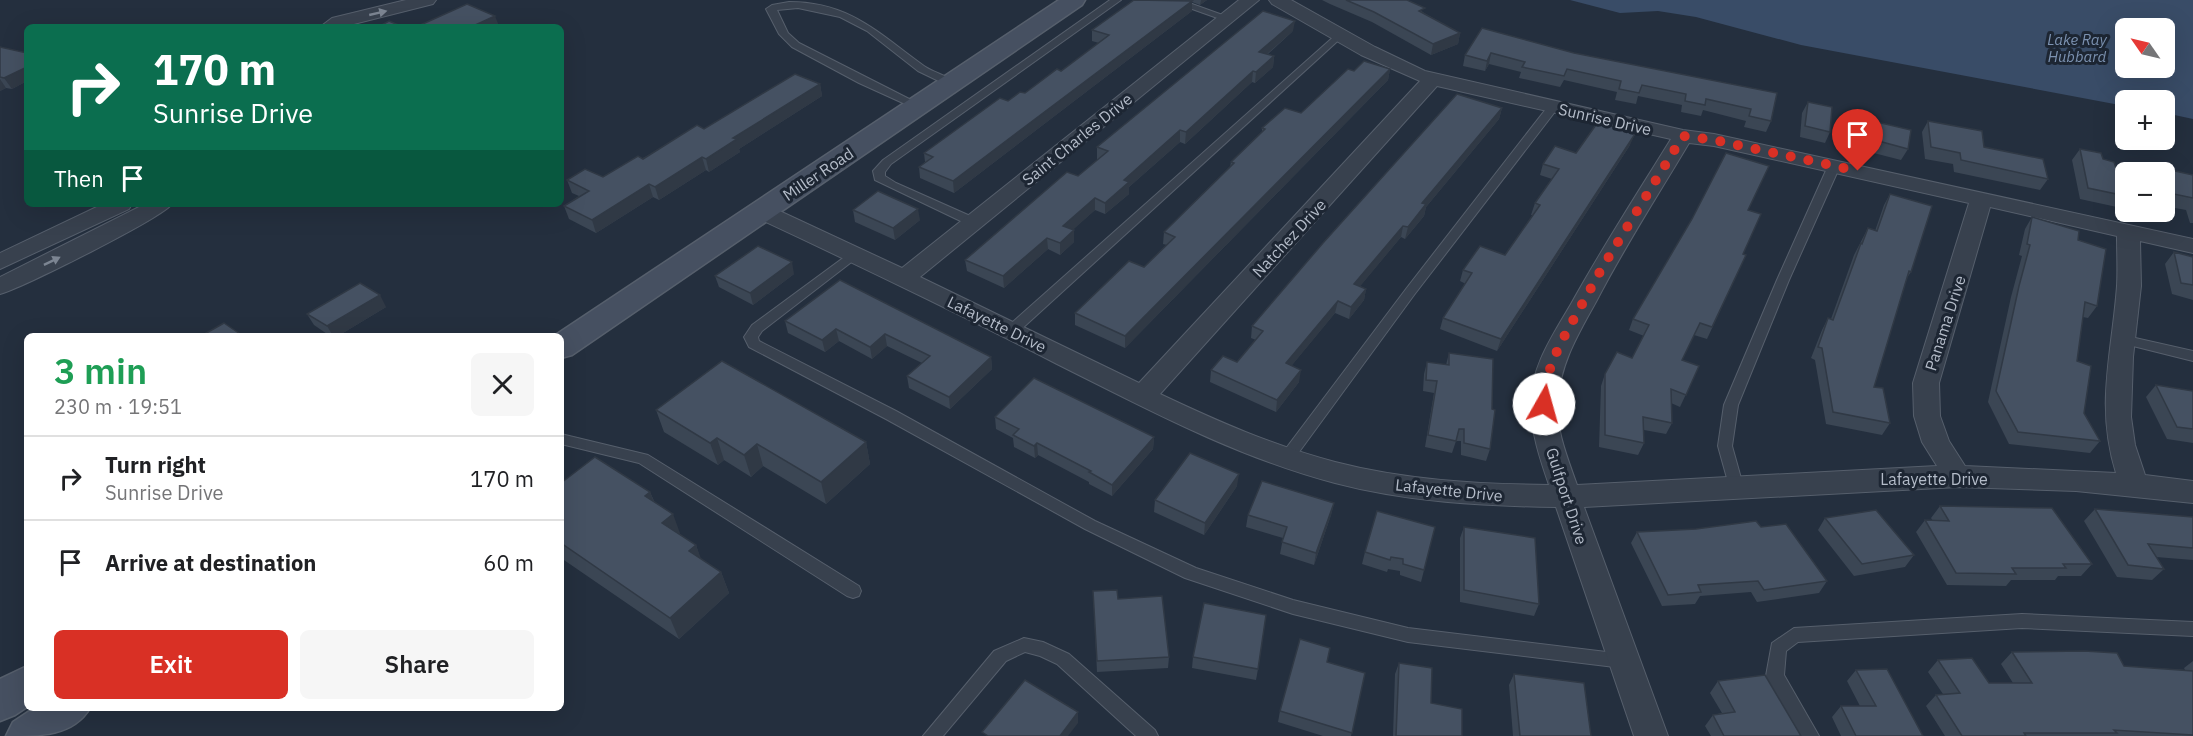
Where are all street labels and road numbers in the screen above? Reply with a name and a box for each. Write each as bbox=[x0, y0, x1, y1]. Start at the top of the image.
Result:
street label: Saint Charles Drive bbox=[1018, 88, 1136, 189]
street label: Sunrise Drive bbox=[1557, 99, 1654, 139]
street label: Miller Road bbox=[779, 143, 857, 205]
street label: Natchez Drive bbox=[1248, 195, 1330, 281]
street label: Panama Drive bbox=[1920, 273, 1970, 373]
street label: Lafayette Drive bbox=[944, 291, 1050, 357]
street label: Gulfport Drive bbox=[1542, 445, 1592, 547]
street label: Lafayette Drive bbox=[1880, 469, 1988, 489]
street label: Lafayette Drive bbox=[1394, 474, 1504, 506]

